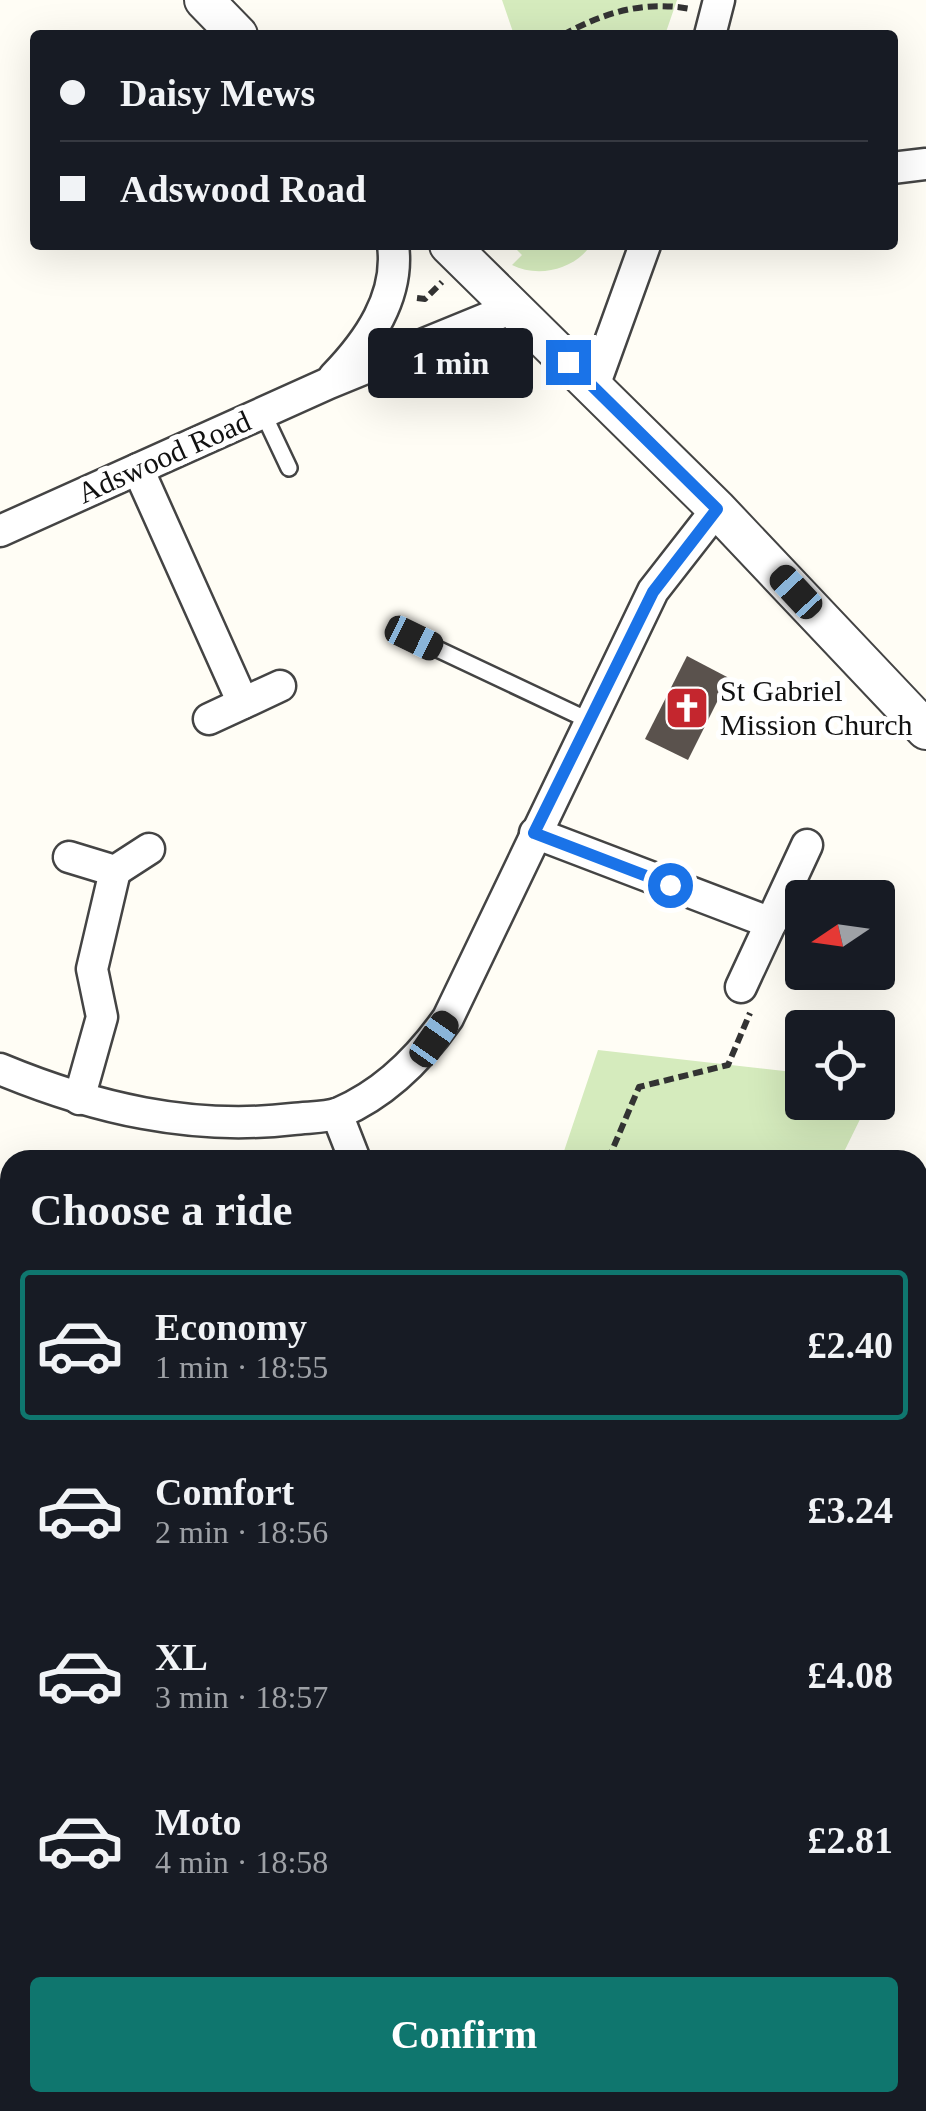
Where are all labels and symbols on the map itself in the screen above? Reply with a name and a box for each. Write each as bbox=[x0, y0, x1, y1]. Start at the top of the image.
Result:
callout: 1 min bbox=[368, 327, 533, 397]
route end bbox=[546, 340, 591, 385]
street label: Adswood Road bbox=[72, 404, 255, 509]
car bbox=[765, 560, 827, 624]
car bbox=[380, 611, 448, 665]
place label: St Gabriel Mission Church bbox=[720, 674, 913, 741]
church icon: St Gabriel Mission Church bbox=[664, 685, 710, 731]
route start bbox=[648, 863, 693, 908]
north arrow bbox=[785, 880, 895, 990]
car bbox=[405, 1006, 463, 1072]

